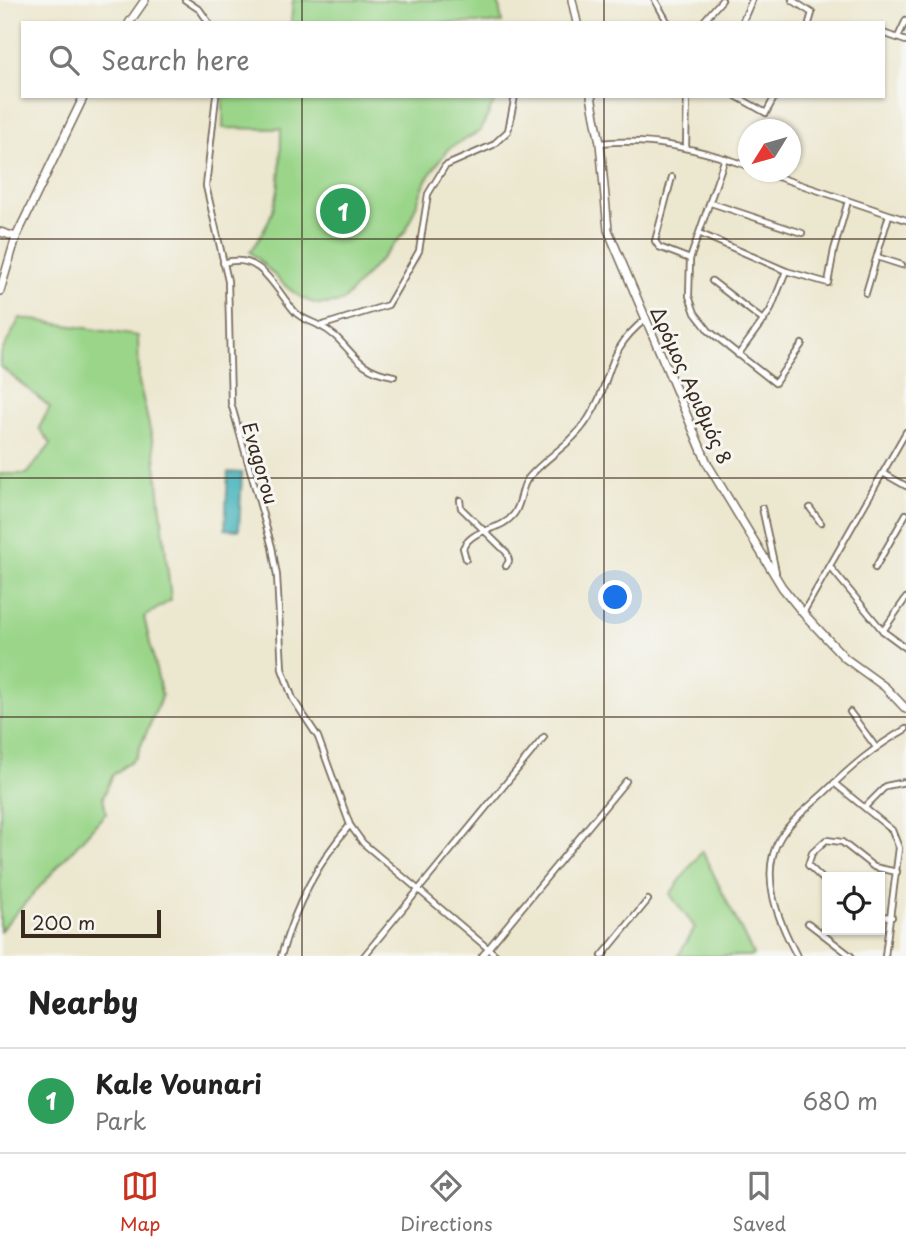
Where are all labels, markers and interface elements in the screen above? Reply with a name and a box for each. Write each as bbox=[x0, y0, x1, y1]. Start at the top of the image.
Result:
search box bbox=[21, 21, 885, 98]
text: Search here bbox=[101, 40, 250, 79]
icon: search bbox=[45, 41, 83, 79]
north arrow bbox=[738, 119, 801, 182]
pin: 1 bbox=[320, 185, 366, 237]
street label: Δρόμος Αριθμός 8 bbox=[645, 302, 739, 468]
street label: Evagorou bbox=[236, 419, 286, 507]
your location bbox=[598, 580, 632, 614]
map controls bbox=[822, 872, 885, 935]
button: locate bbox=[822, 872, 885, 935]
scale bar bbox=[21, 907, 161, 939]
text: 200 m bbox=[32, 908, 95, 936]
text: Nearby bbox=[28, 979, 138, 1024]
text: Kale Vounari bbox=[95, 1064, 262, 1103]
text: 1 bbox=[46, 1083, 57, 1118]
text: 680 m bbox=[802, 1083, 878, 1118]
text: Park bbox=[95, 1103, 146, 1138]
tab: Map bbox=[120, 1167, 160, 1237]
tab: Directions bbox=[400, 1167, 493, 1237]
tab: Saved bbox=[732, 1167, 786, 1237]

